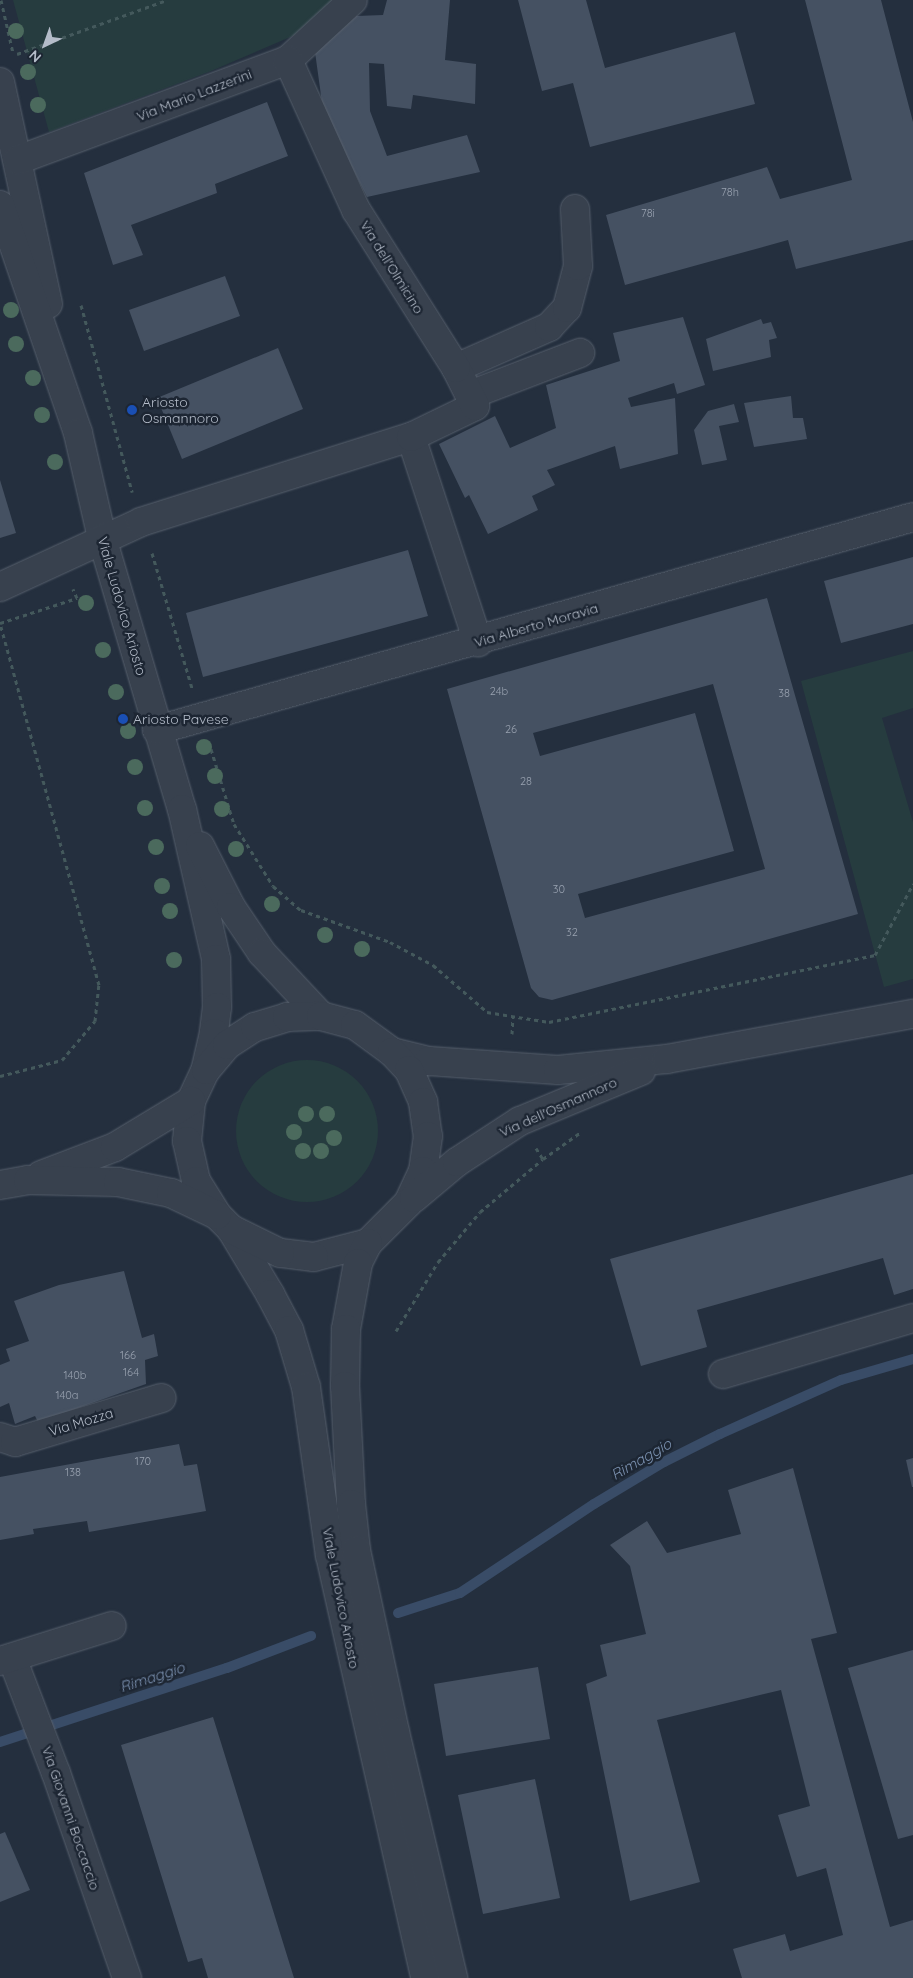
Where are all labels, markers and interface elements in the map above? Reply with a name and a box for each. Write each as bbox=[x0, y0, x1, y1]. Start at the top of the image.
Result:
north arrow bbox=[20, 20, 70, 70]
text: N bbox=[25, 46, 45, 66]
street label: Via Mario Lazzerini bbox=[134, 65, 254, 125]
house number: 78h bbox=[721, 185, 739, 199]
house number: 78i bbox=[641, 206, 655, 220]
street label: Via dell'Olmicino bbox=[357, 217, 427, 317]
place label: Ariosto Osmannoro bbox=[142, 394, 219, 427]
marker: Ariosto Osmannoro bbox=[126, 404, 138, 416]
street label: Viale Ludovico Ariosto bbox=[94, 535, 150, 677]
street label: Via Alberto Moravia bbox=[472, 599, 600, 651]
house number: 24b bbox=[490, 684, 508, 698]
house number: 38 bbox=[778, 686, 790, 700]
place label: Ariosto Pavese bbox=[133, 711, 229, 727]
marker: Ariosto Pavese bbox=[117, 713, 129, 725]
house number: 26 bbox=[505, 722, 517, 736]
house number: 28 bbox=[520, 774, 532, 788]
house number: 30 bbox=[553, 882, 565, 896]
house number: 32 bbox=[566, 925, 578, 939]
street label: Via dell'Osmannoro bbox=[497, 1074, 619, 1140]
house number: 166 bbox=[120, 1348, 136, 1362]
house number: 164 bbox=[123, 1365, 139, 1379]
house number: 140b bbox=[64, 1368, 86, 1382]
house number: 140a bbox=[56, 1388, 78, 1402]
street label: Via Mozza bbox=[47, 1404, 115, 1440]
water label: Rimaggio bbox=[607, 1434, 675, 1484]
house number: 170 bbox=[135, 1454, 151, 1468]
house number: 138 bbox=[65, 1465, 81, 1479]
street label: Viale Ludovico Ariosto bbox=[319, 1526, 363, 1670]
water label: Rimaggio bbox=[117, 1658, 187, 1696]
street label: Via Giovanni Boccaccio bbox=[38, 1744, 104, 1892]

